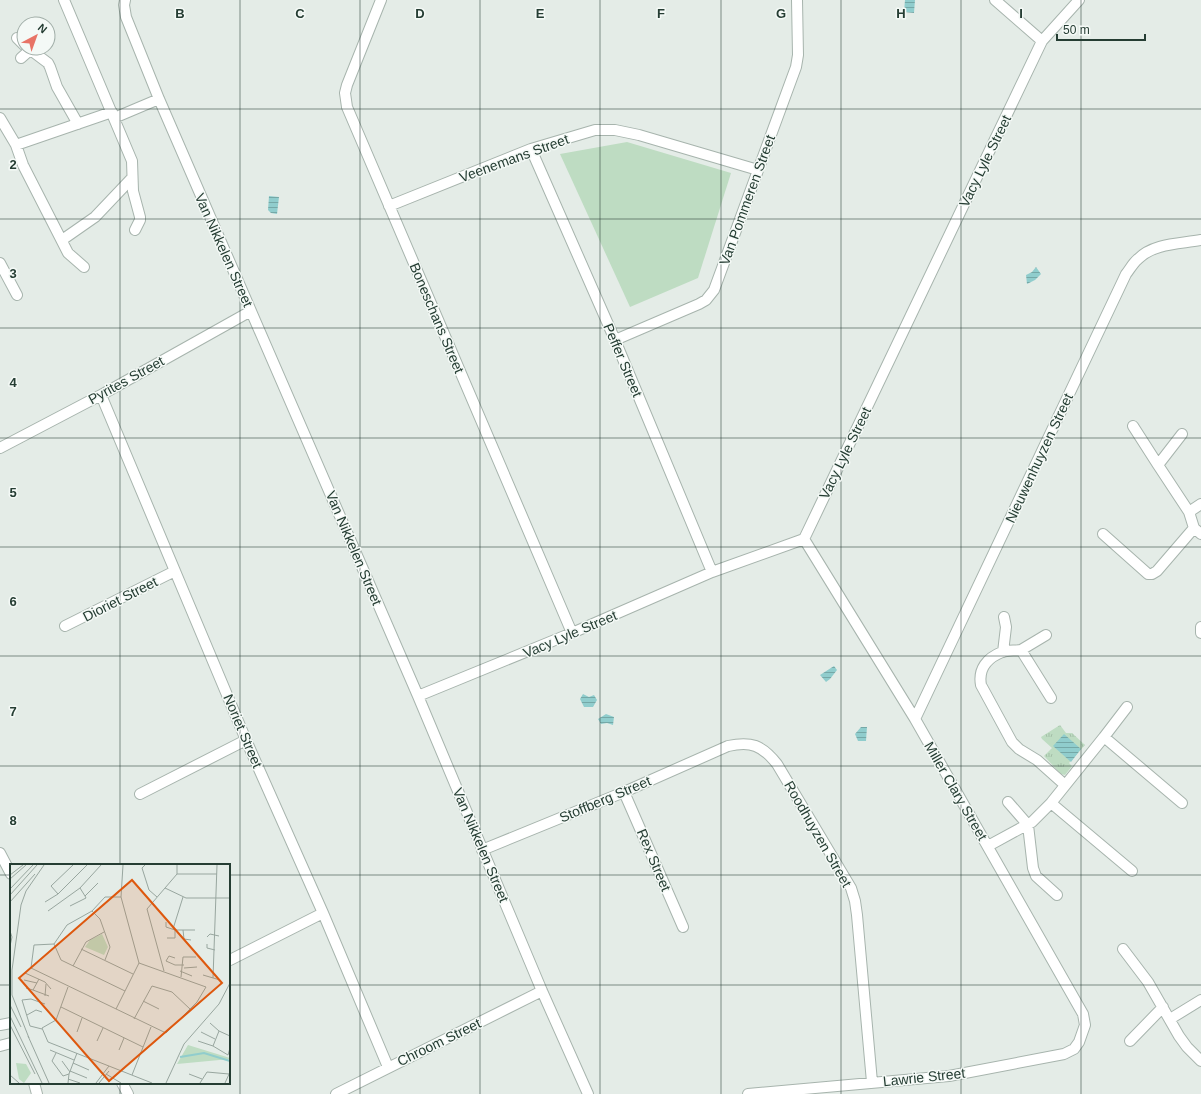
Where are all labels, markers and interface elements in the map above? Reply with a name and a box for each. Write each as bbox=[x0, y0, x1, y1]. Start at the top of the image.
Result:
text: B bbox=[175, 6, 185, 21]
text: C bbox=[295, 6, 305, 21]
text: D bbox=[415, 6, 425, 21]
text: E bbox=[536, 6, 545, 21]
text: F bbox=[657, 6, 665, 21]
text: G bbox=[776, 6, 786, 21]
text: H bbox=[896, 6, 906, 21]
text: I bbox=[1019, 6, 1023, 21]
north arrow bbox=[16, 16, 56, 56]
scale bar bbox=[1057, 16, 1145, 42]
text: N bbox=[36, 21, 50, 36]
text: 50 m bbox=[1063, 23, 1090, 37]
street label: Vacy Lyle Street bbox=[956, 112, 1014, 210]
street label: Veenemans Street bbox=[457, 131, 571, 185]
street label: Van Pommeren Street bbox=[716, 133, 778, 267]
text: 2 bbox=[9, 157, 17, 172]
street label: Van Nikkelen Street bbox=[192, 191, 256, 309]
street label: Boneschans Street bbox=[407, 260, 468, 376]
text: 3 bbox=[9, 266, 17, 281]
street label: Peffer Street bbox=[600, 321, 646, 399]
street label: Pyrites Street bbox=[85, 353, 167, 407]
text: 4 bbox=[9, 375, 17, 390]
street label: Nieuwenhuyzen Street bbox=[1002, 391, 1076, 525]
street label: Vacy Lyle Street bbox=[816, 404, 874, 502]
text: 5 bbox=[9, 485, 17, 500]
street label: Van Nikkelen Street bbox=[323, 488, 385, 608]
street label: Dioriet Street bbox=[80, 573, 160, 625]
text: 6 bbox=[9, 594, 17, 609]
street label: Vacy Lyle Street bbox=[521, 607, 619, 661]
street label: Noriet Street bbox=[220, 692, 266, 770]
text: 7 bbox=[9, 704, 17, 719]
street label: Miller Clary Street bbox=[921, 739, 991, 843]
street label: Stoffberg Street bbox=[557, 772, 653, 825]
street label: Roodhuyzen Street bbox=[781, 778, 855, 890]
street label: Van Nikkelen Street bbox=[450, 785, 512, 905]
text: 8 bbox=[9, 813, 17, 828]
street label: Rex Street bbox=[634, 826, 674, 894]
inset map bbox=[10, 864, 230, 1084]
street label: Chroom Street bbox=[395, 1015, 484, 1069]
street label: Lawrie Street bbox=[882, 1065, 966, 1089]

